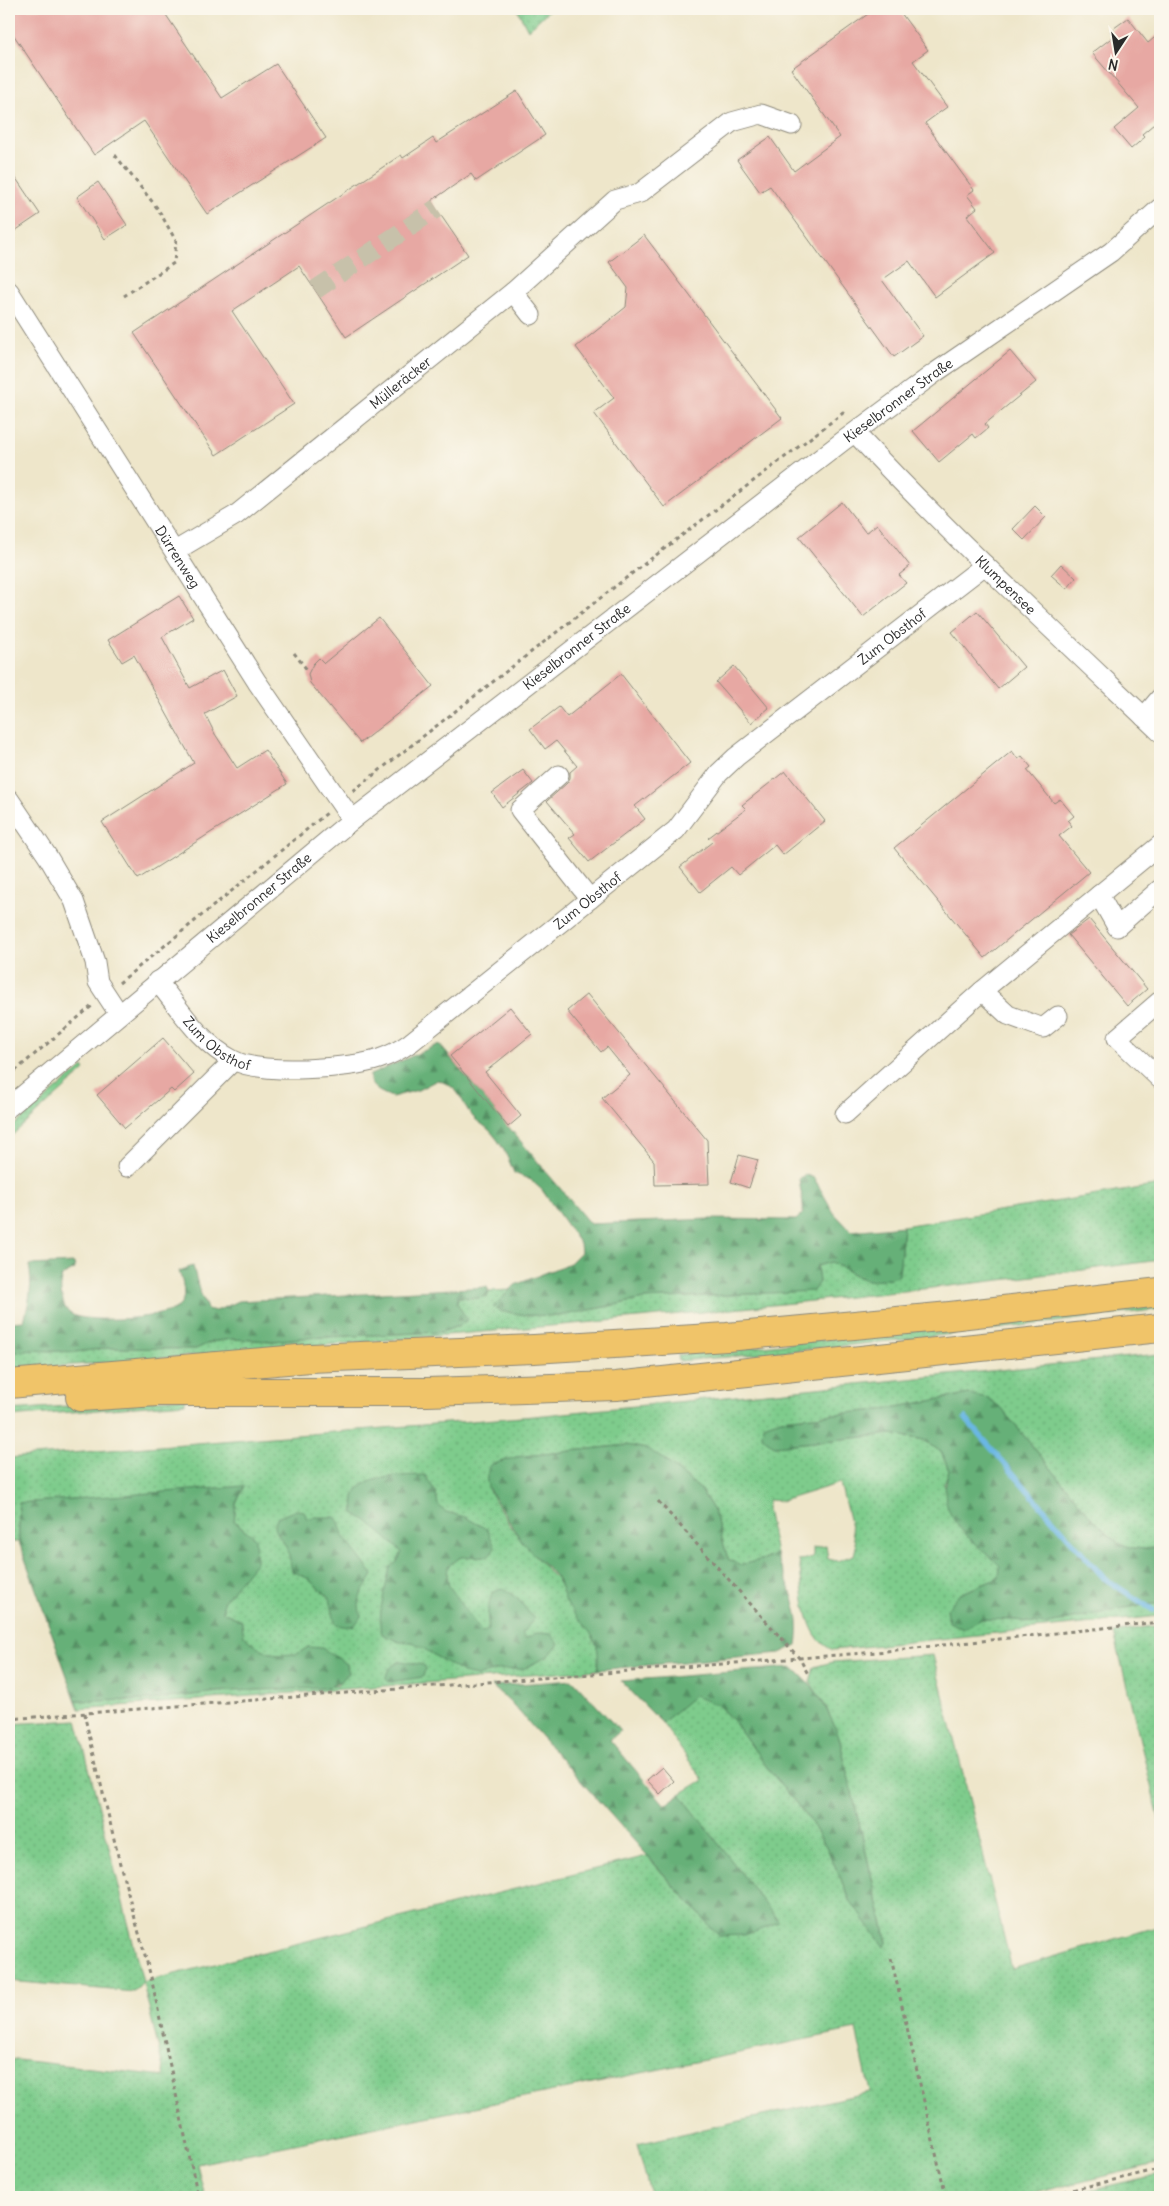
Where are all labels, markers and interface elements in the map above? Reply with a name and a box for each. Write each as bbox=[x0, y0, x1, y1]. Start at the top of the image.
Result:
north arrow bbox=[1092, 28, 1142, 78]
text: N bbox=[1107, 55, 1120, 75]
street label: Mülleräcker bbox=[366, 352, 435, 413]
street label: Kieselbronner Straße bbox=[840, 354, 956, 447]
street label: Dürrenweg bbox=[151, 522, 204, 592]
street label: Klumpensee bbox=[972, 552, 1040, 618]
street label: Kieselbronner Straße bbox=[519, 599, 634, 694]
street label: Zum Obsthof bbox=[854, 604, 930, 669]
street label: Kieselbronner Straße bbox=[203, 849, 315, 947]
street label: Zum Obsthof bbox=[550, 868, 625, 933]
street label: Zum Obsthof bbox=[179, 1013, 253, 1074]

